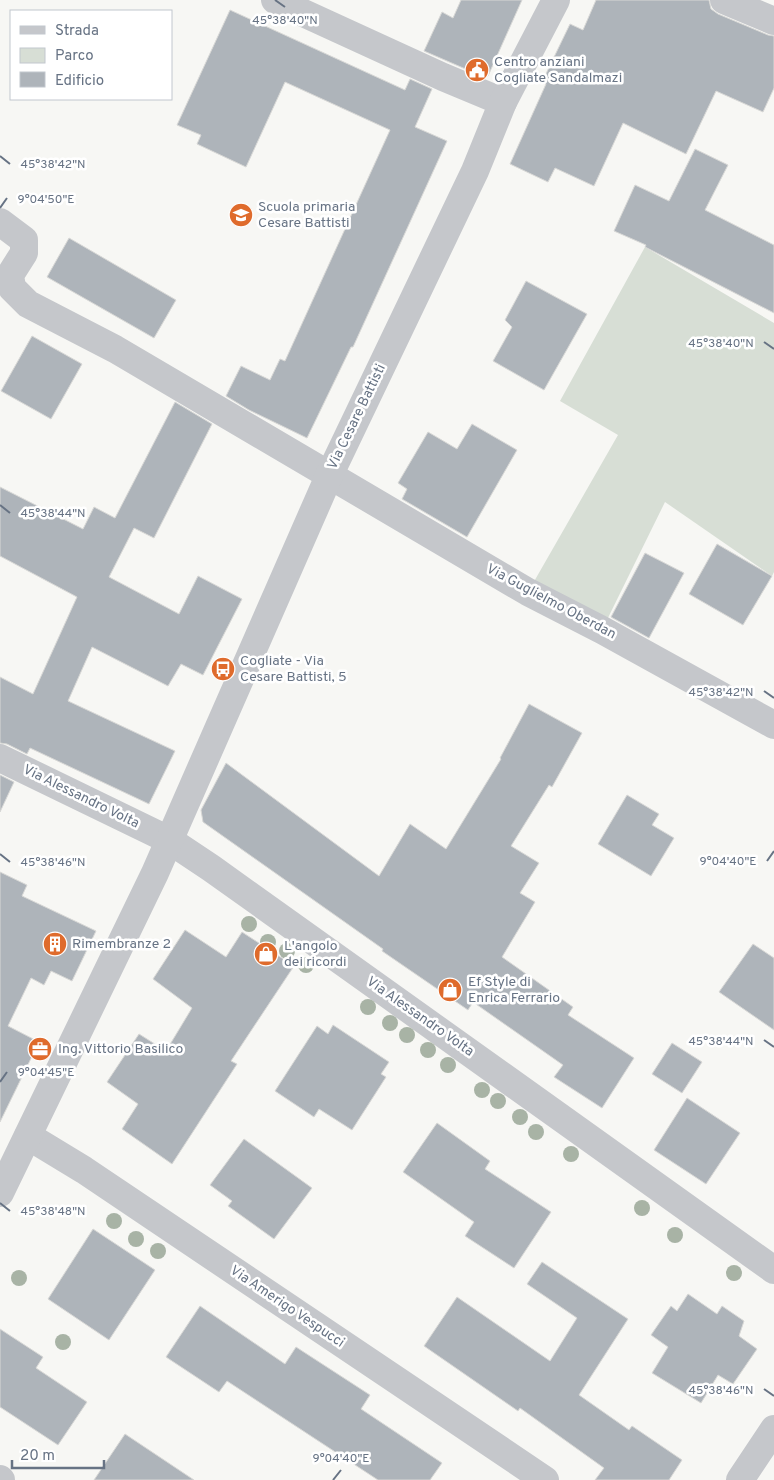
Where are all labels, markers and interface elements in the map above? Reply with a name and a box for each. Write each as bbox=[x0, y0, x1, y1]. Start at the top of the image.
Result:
legend bbox=[10, 10, 172, 100]
text: 45°38'40"N bbox=[252, 13, 318, 29]
text: Strada bbox=[55, 22, 99, 41]
text: Parco bbox=[55, 47, 94, 66]
place label: Centro anziani Cogliate Sandalmazi bbox=[494, 54, 622, 87]
public building icon: Centro anziani Cogliate Sandalmazi bbox=[464, 57, 490, 83]
text: Edificio bbox=[55, 72, 104, 91]
text: 45°38'42"N bbox=[20, 157, 86, 173]
text: 9°04'50"E bbox=[18, 192, 74, 208]
place label: Scuola primaria Cesare Battisti bbox=[258, 199, 355, 232]
school or university icon: Scuola primaria Cesare Battisti bbox=[228, 202, 254, 228]
text: 45°38'40"N bbox=[688, 336, 754, 352]
street label: Via Cesare Battisti bbox=[324, 362, 390, 472]
text: 45°38'44"N bbox=[20, 506, 86, 522]
street label: Via Guglielmo Oberdan bbox=[483, 561, 619, 643]
place label: Cogliate - Via Cesare Battisti, 5 bbox=[240, 653, 347, 686]
bus stop icon: Cogliate - Via Cesare Battisti, 5 bbox=[210, 656, 236, 682]
text: 45°38'42"N bbox=[688, 685, 754, 701]
street label: Via Alessandro Volta bbox=[20, 761, 142, 833]
text: 9°04'40"E bbox=[700, 854, 756, 870]
text: 45°38'46"N bbox=[21, 855, 85, 871]
building icon: Rimembranze 2 bbox=[42, 931, 68, 957]
place label: Rimembranze 2 bbox=[72, 936, 171, 953]
place label: L'angolo dei ricordi bbox=[284, 938, 347, 971]
shop icon: L'angolo dei ricordi bbox=[253, 941, 279, 967]
street label: Via Alessandro Volta bbox=[363, 974, 477, 1060]
place label: Ef Style di Enrica Ferrario bbox=[468, 974, 560, 1007]
shop icon: Ef Style di Enrica Ferrario bbox=[437, 977, 463, 1003]
text: 45°38'44"N bbox=[688, 1034, 754, 1050]
office icon: Ing. Vittorio Basilico bbox=[27, 1036, 53, 1062]
place label: Ing. Vittorio Basilico bbox=[58, 1041, 184, 1058]
text: 9°04'45"E bbox=[18, 1065, 74, 1081]
text: 45°38'48"N bbox=[20, 1204, 86, 1220]
street label: Via Amerigo Vespucci bbox=[227, 1262, 347, 1352]
text: 45°38'46"N bbox=[689, 1383, 753, 1399]
scale bar bbox=[12, 1438, 105, 1470]
text: 20 m bbox=[20, 1447, 55, 1466]
text: 9°04'40"E bbox=[313, 1451, 369, 1467]

